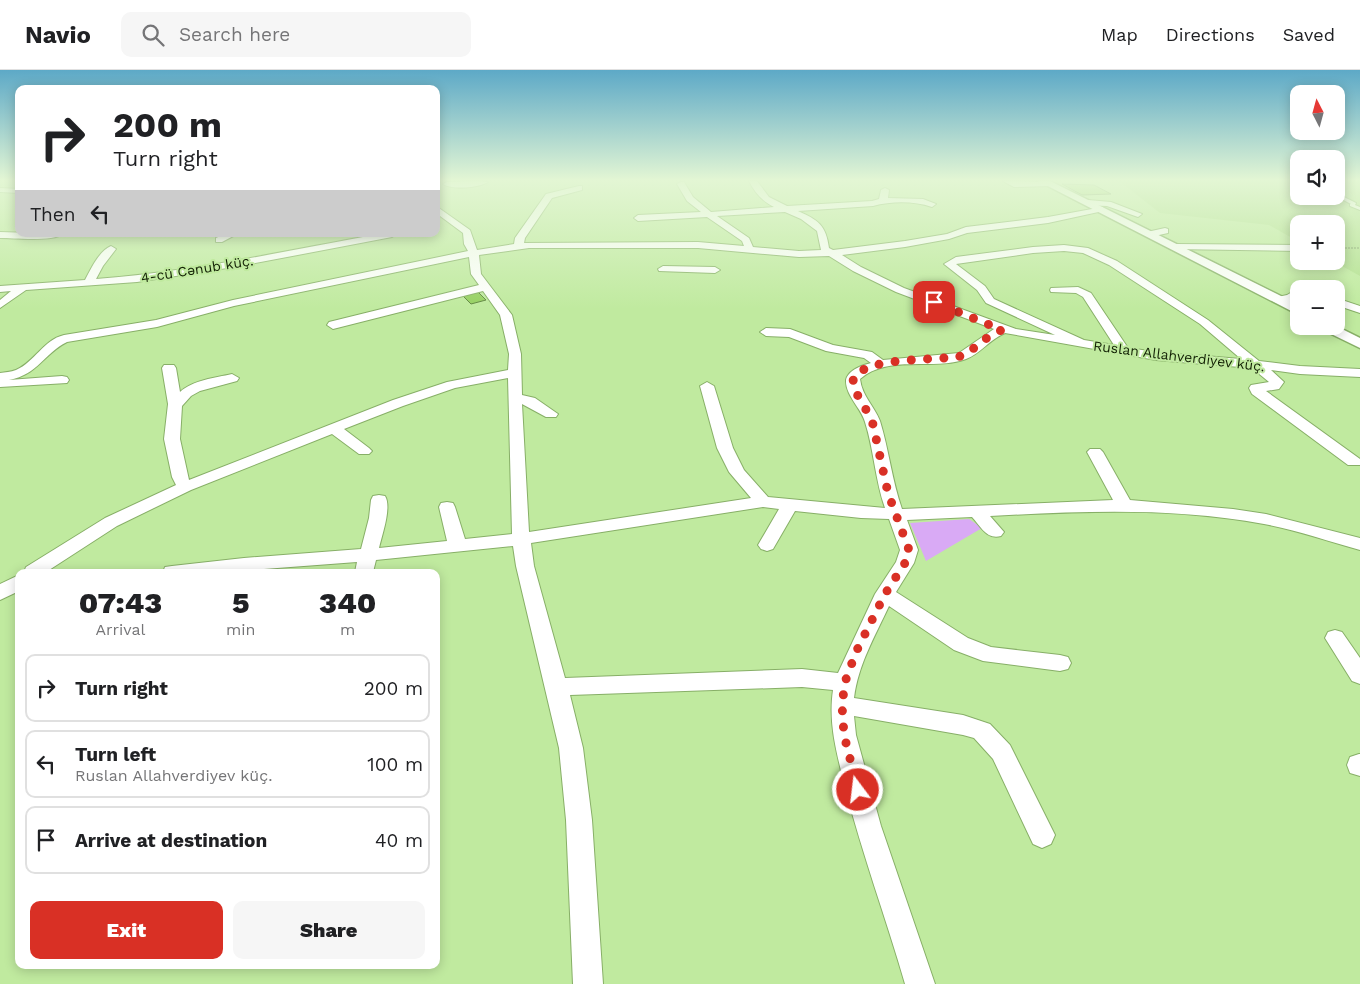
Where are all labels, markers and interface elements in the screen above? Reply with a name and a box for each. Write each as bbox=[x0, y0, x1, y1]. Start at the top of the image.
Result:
search box bbox=[121, 12, 471, 57]
text: Navio bbox=[25, 21, 91, 49]
icon: search bbox=[139, 21, 167, 49]
text: Search here bbox=[179, 23, 290, 46]
text: Map bbox=[1101, 24, 1138, 45]
text: Directions bbox=[1166, 24, 1255, 45]
text: Saved bbox=[1283, 24, 1335, 45]
north arrow bbox=[1290, 85, 1345, 140]
map controls bbox=[1290, 85, 1345, 335]
text: 200 m bbox=[113, 104, 222, 146]
icon: right bbox=[30, 105, 95, 170]
text: Turn right bbox=[113, 146, 218, 171]
button: sound bbox=[1290, 150, 1345, 205]
icon: left bbox=[86, 200, 114, 228]
text: Then bbox=[30, 203, 76, 226]
button: + bbox=[1290, 215, 1345, 270]
street label: 4-cü Cənub küç. bbox=[140, 252, 254, 286]
button: − bbox=[1290, 280, 1345, 335]
pin bbox=[913, 281, 955, 323]
icon: arrive bbox=[920, 288, 948, 316]
street label: Ruslan Allahverdiyev küç. bbox=[1092, 338, 1266, 374]
text: 07:43 bbox=[79, 585, 162, 620]
text: 5 bbox=[232, 585, 249, 620]
text: 340 bbox=[319, 585, 376, 620]
text: Arrival bbox=[95, 620, 145, 639]
text: min bbox=[226, 620, 255, 639]
text: m bbox=[340, 620, 355, 639]
icon: right bbox=[32, 674, 60, 702]
text: Turn right bbox=[75, 677, 168, 700]
text: 200 m bbox=[364, 677, 423, 700]
text: Turn left bbox=[75, 743, 156, 766]
icon: left bbox=[32, 750, 60, 778]
text: 100 m bbox=[367, 753, 423, 776]
position arrow bbox=[831, 763, 883, 815]
text: Ruslan Allahverdiyev küç. bbox=[75, 766, 272, 785]
icon: arrive bbox=[32, 826, 60, 854]
text: Arrive at destination bbox=[75, 829, 267, 852]
text: 40 m bbox=[375, 829, 423, 852]
button: Exit bbox=[30, 901, 223, 959]
button: Share bbox=[233, 901, 425, 959]

